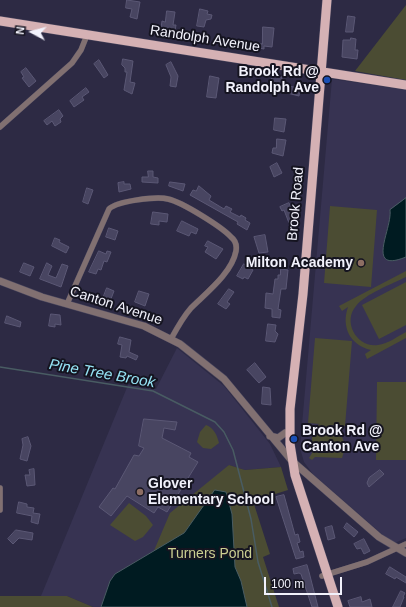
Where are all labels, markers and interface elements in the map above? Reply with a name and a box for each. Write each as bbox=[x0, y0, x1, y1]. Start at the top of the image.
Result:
north arrow bbox=[12, 12, 52, 52]
street label: Randolph Avenue bbox=[149, 22, 261, 56]
text: N bbox=[14, 26, 27, 35]
place label: Brook Rd @ Randolph Ave bbox=[225, 64, 319, 96]
marker: Brook Rd @ Randolph Ave bbox=[322, 75, 332, 85]
street label: Brook Road bbox=[284, 166, 308, 242]
place label: Milton Academy bbox=[246, 255, 353, 271]
marker: Milton Academy bbox=[356, 258, 366, 268]
street label: Canton Avenue bbox=[68, 283, 164, 329]
water label: Pine Tree Brook bbox=[48, 356, 156, 392]
place label: Brook Rd @ Canton Ave bbox=[302, 423, 383, 456]
marker: Brook Rd @ Canton Ave bbox=[289, 434, 299, 444]
place label: Glover Elementary School bbox=[148, 476, 274, 508]
marker: Glover Elementary School bbox=[135, 487, 145, 497]
park label: Turners Pond bbox=[168, 546, 252, 562]
scale bar bbox=[266, 569, 344, 595]
text: 100 m bbox=[271, 577, 304, 591]

